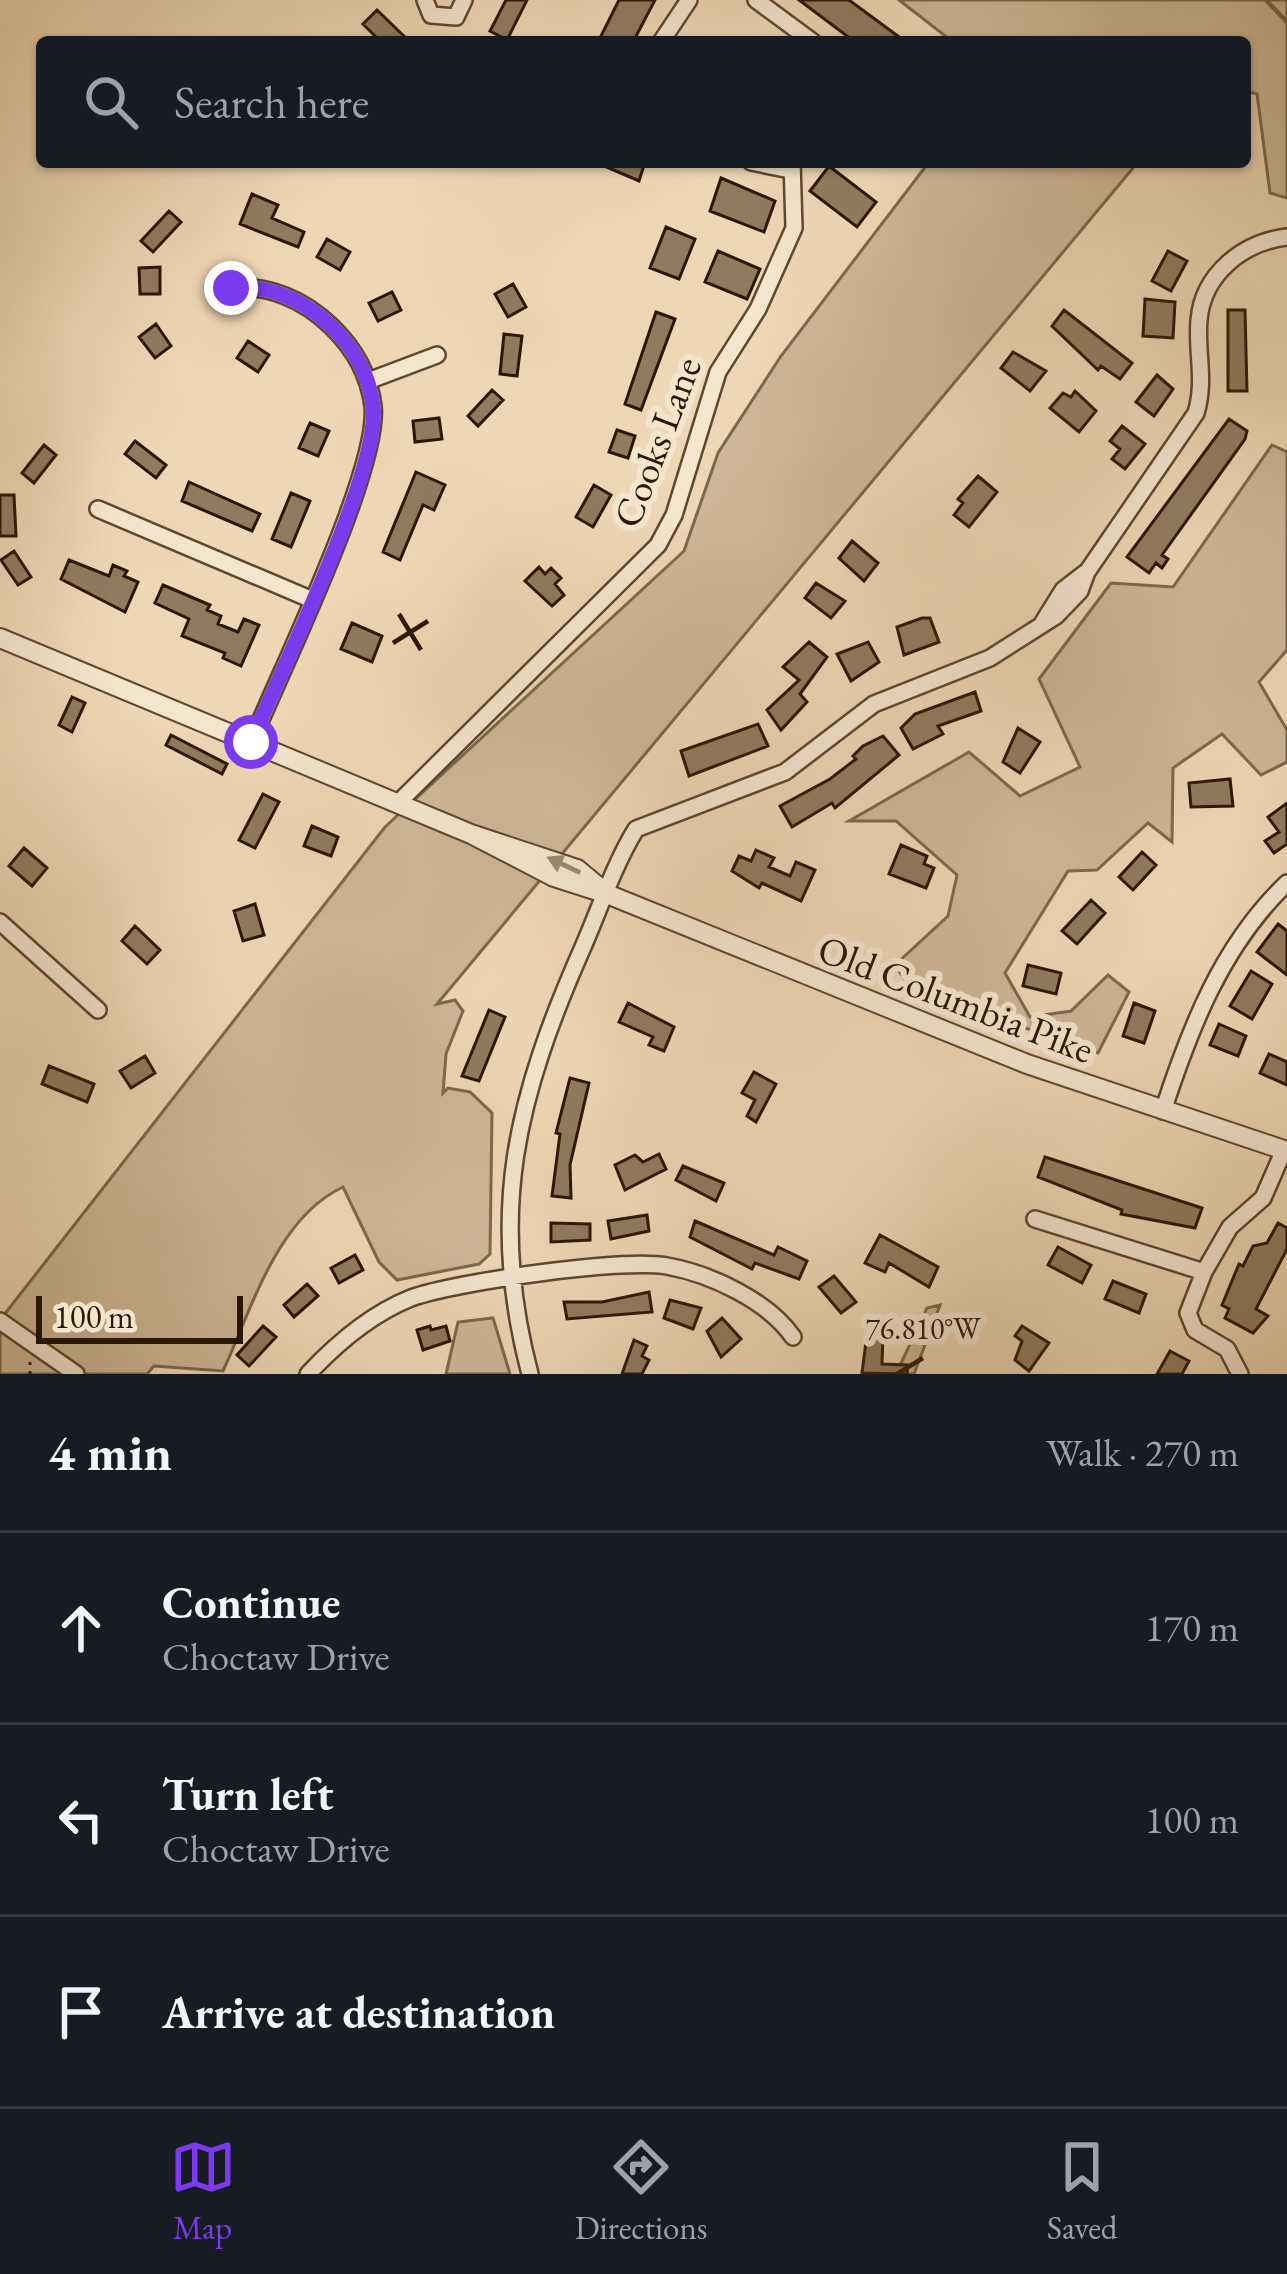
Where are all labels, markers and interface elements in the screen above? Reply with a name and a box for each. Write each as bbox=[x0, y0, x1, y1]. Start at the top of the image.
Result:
search box bbox=[36, 36, 1251, 168]
icon: search bbox=[78, 69, 144, 135]
text: Search here bbox=[174, 73, 369, 131]
route end bbox=[204, 261, 258, 315]
street label: Cooks Lane bbox=[601, 350, 713, 534]
route start bbox=[224, 715, 278, 769]
one-way arrow bbox=[546, 855, 581, 875]
street label: Old Columbia Pike bbox=[811, 923, 1101, 1075]
scale bar bbox=[36, 1290, 243, 1343]
text: 100 m bbox=[54, 1295, 134, 1338]
text: 76.810°W bbox=[865, 1309, 981, 1348]
text: 4 min bbox=[48, 1419, 172, 1485]
text: Walk · 270 m bbox=[1046, 1427, 1239, 1478]
text: Continue bbox=[162, 1573, 340, 1631]
icon: ahead bbox=[48, 1595, 114, 1661]
text: 170 m bbox=[1145, 1602, 1239, 1653]
text: Choctaw Drive bbox=[162, 1631, 390, 1682]
text: Turn left bbox=[162, 1765, 334, 1823]
icon: left bbox=[48, 1787, 114, 1853]
text: 100 m bbox=[1145, 1794, 1239, 1845]
text: Choctaw Drive bbox=[162, 1823, 390, 1874]
icon: arrive bbox=[48, 1979, 114, 2045]
text: Arrive at destination bbox=[162, 1983, 555, 2041]
tab: Map bbox=[170, 2134, 236, 2249]
tab: Directions bbox=[575, 2134, 708, 2249]
tab: Saved bbox=[1047, 2134, 1117, 2249]

